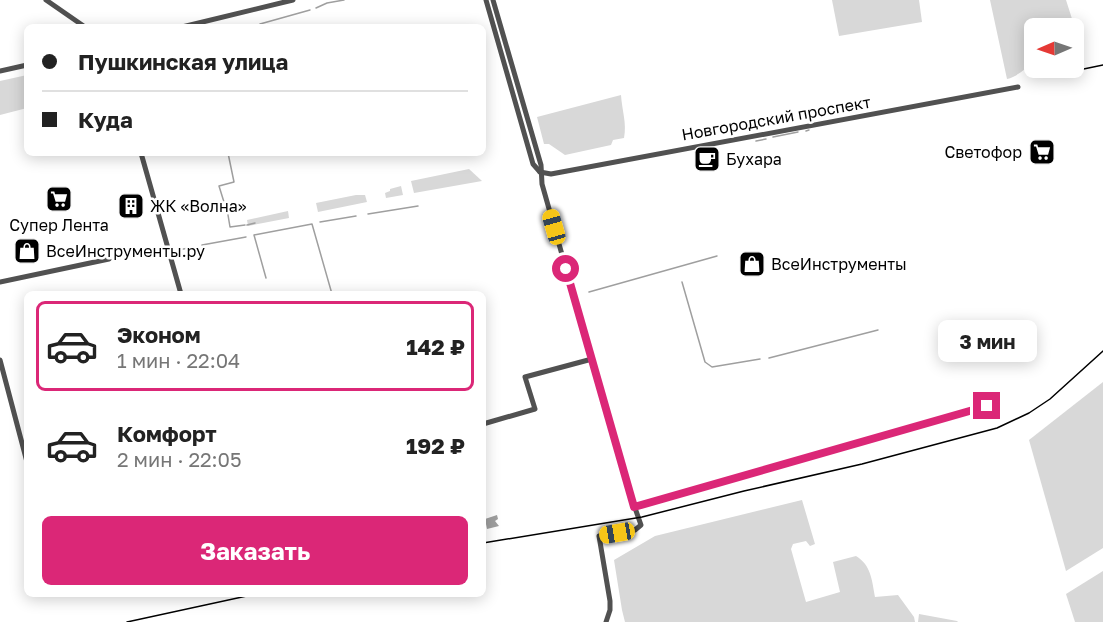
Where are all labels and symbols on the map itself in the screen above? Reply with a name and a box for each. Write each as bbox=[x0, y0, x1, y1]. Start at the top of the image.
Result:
north arrow bbox=[1024, 18, 1084, 78]
street label: Новгородский проспект bbox=[680, 91, 872, 144]
supermarket icon: Светофор bbox=[1027, 137, 1057, 167]
place label: Светофор bbox=[944, 142, 1022, 162]
cafe icon: Бухара bbox=[692, 144, 722, 174]
place label: Бухара bbox=[726, 149, 782, 169]
supermarket icon: Супер Лента bbox=[44, 184, 74, 214]
building icon: ЖК «Волна» bbox=[116, 191, 146, 221]
place label: ЖК «Волна» bbox=[150, 196, 247, 216]
car bbox=[540, 207, 568, 247]
place label: Супер Лента bbox=[9, 215, 109, 235]
shop icon: ВсеИнструменты.ру bbox=[12, 236, 42, 266]
place label: ВсеИнструменты.ру bbox=[46, 241, 205, 261]
shop icon: ВсеИнструменты bbox=[737, 249, 767, 279]
place label: ВсеИнструменты bbox=[771, 254, 907, 274]
route start bbox=[552, 255, 579, 282]
callout: 3 мин bbox=[938, 319, 1036, 361]
route end bbox=[973, 392, 1000, 419]
car bbox=[598, 521, 636, 545]

